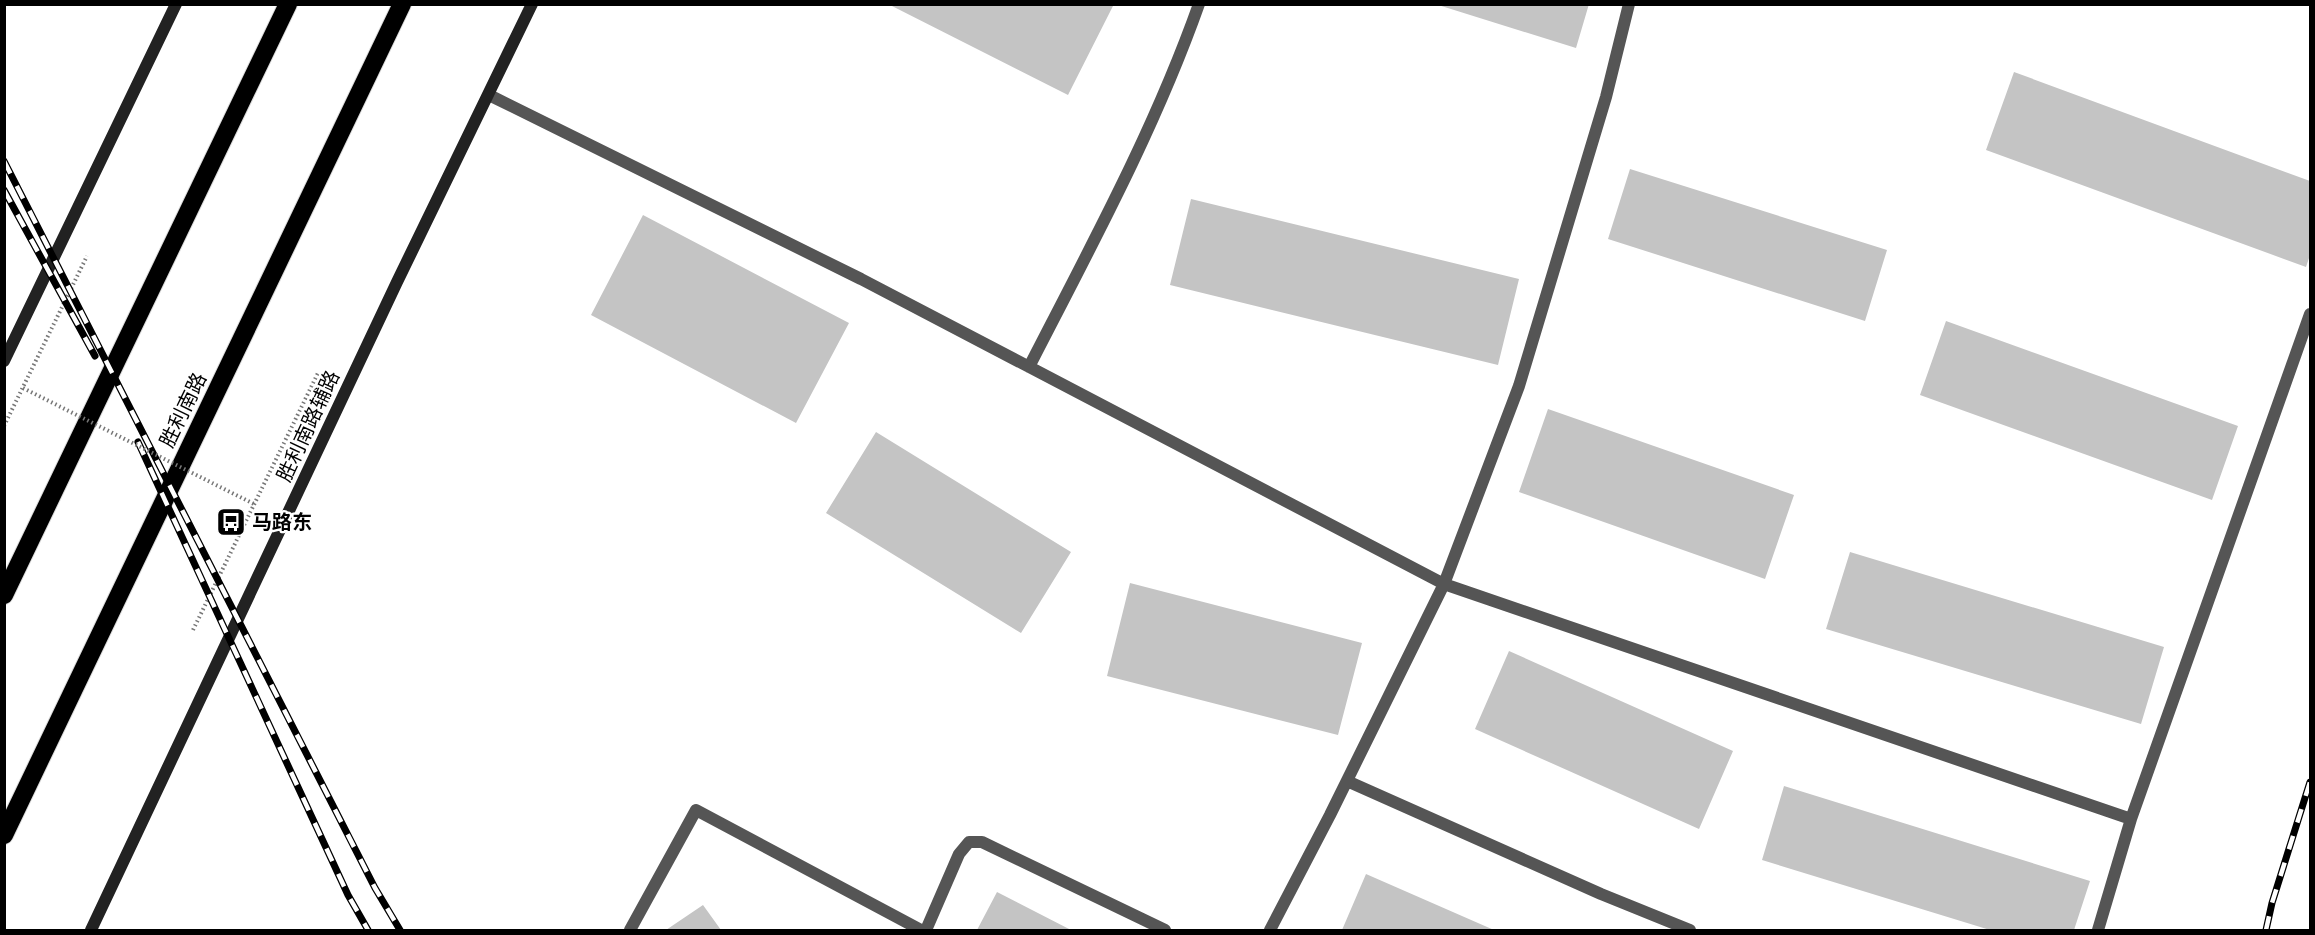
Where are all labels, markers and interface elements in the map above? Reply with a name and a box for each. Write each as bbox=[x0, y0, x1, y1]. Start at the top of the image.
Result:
street label: 胜利南路辅路 bbox=[273, 367, 345, 486]
street label: 胜利南路 bbox=[156, 369, 212, 452]
bus stop icon: 马路东 bbox=[215, 506, 247, 538]
place label: 马路东 bbox=[252, 511, 312, 535]

